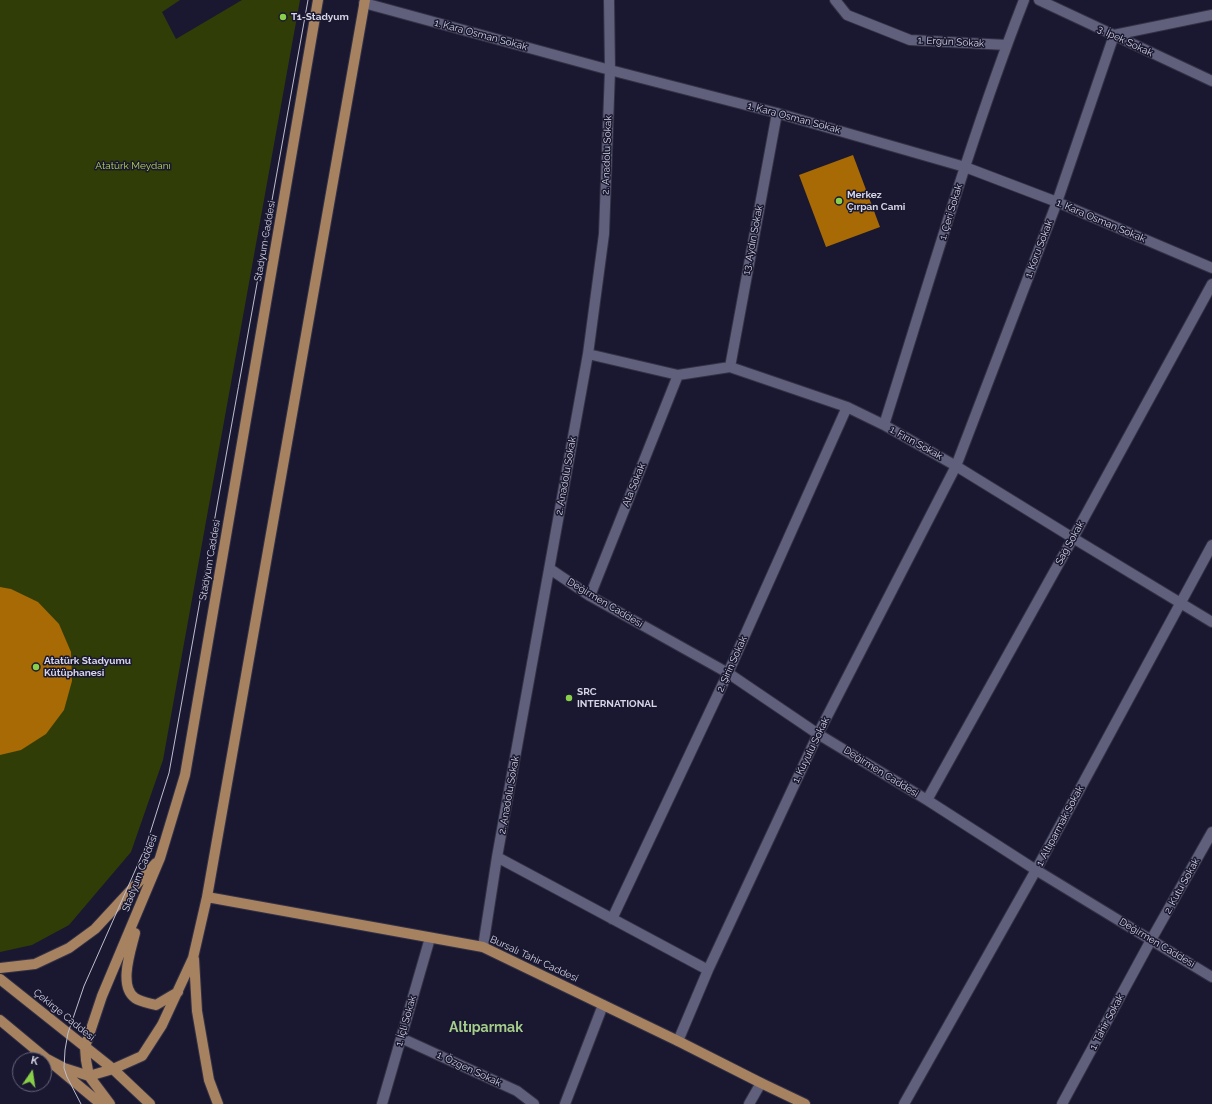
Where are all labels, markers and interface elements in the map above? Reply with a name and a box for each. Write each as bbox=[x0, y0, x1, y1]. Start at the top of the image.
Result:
place label: T1-Stadyum bbox=[291, 11, 349, 23]
marker: T1-Stadyum bbox=[278, 12, 288, 22]
street label: 1. Kara Osman Sokak bbox=[433, 17, 529, 53]
street label: 3. İpek Sokak bbox=[1095, 23, 1155, 59]
street label: 1. Ergün Sokak bbox=[917, 34, 985, 50]
street label: 1. Kara Osman Sokak bbox=[746, 100, 842, 136]
street label: 2. Anadolu Sokak bbox=[600, 115, 614, 195]
park label: Atatürk Meydanı bbox=[95, 160, 171, 172]
street label: 1. Çeri Sokak bbox=[937, 183, 965, 241]
place label: Merkez Çırpan Cami bbox=[847, 189, 905, 212]
marker: Merkez Çırpan Cami bbox=[834, 196, 844, 206]
street label: 1. Kara Osman Sokak bbox=[1055, 197, 1147, 245]
street label: Stadyum Caddesi bbox=[252, 200, 278, 282]
street label: 13. Aydın Sokak bbox=[740, 204, 766, 276]
street label: 1. Koru Sokak bbox=[1022, 218, 1056, 280]
street label: 1. Fırın Sokak bbox=[887, 424, 945, 462]
street label: 2. Anadolu Sokak bbox=[553, 436, 579, 516]
street label: Ata Sokak bbox=[620, 461, 648, 509]
street label: Stadyum Caddesi bbox=[197, 519, 223, 601]
street label: Sağ Sokak bbox=[1053, 519, 1087, 567]
street label: Değirmen Caddesi bbox=[565, 576, 645, 630]
street label: 2. Şirin Sokak bbox=[714, 634, 750, 694]
place label: Atatürk Stadyumu Kütüphanesi bbox=[44, 655, 131, 678]
marker: Atatürk Stadyumu Kütüphanesi bbox=[31, 662, 41, 672]
place label: SRC INTERNATIONAL bbox=[577, 686, 657, 710]
marker: SRC INTERNATIONAL bbox=[564, 693, 574, 703]
street label: 1. Kuyulu Sokak bbox=[790, 715, 832, 785]
street label: Değirmen Caddesi bbox=[841, 744, 921, 800]
street label: 2. Anadolu Sokak bbox=[496, 755, 522, 835]
street label: 1. Altıparmak Sokak bbox=[1034, 784, 1086, 868]
street label: Stadyum Caddesi bbox=[120, 833, 160, 913]
street label: 2. Kutu Sokak bbox=[1162, 856, 1202, 916]
street label: Değirmen Caddesi bbox=[1117, 916, 1197, 970]
street label: Bursalı Tahir Caddesi bbox=[488, 933, 580, 985]
street label: Çekirge Caddesi bbox=[31, 986, 97, 1044]
street label: 1. Tahir Sokak bbox=[1087, 992, 1127, 1052]
street label: 1. İçli Sokak bbox=[393, 994, 419, 1048]
district label: Altıparmak bbox=[449, 1020, 523, 1036]
street label: 1. Özgen Sokak bbox=[435, 1049, 503, 1089]
north arrow bbox=[12, 1052, 52, 1092]
text: K bbox=[30, 1054, 40, 1068]

